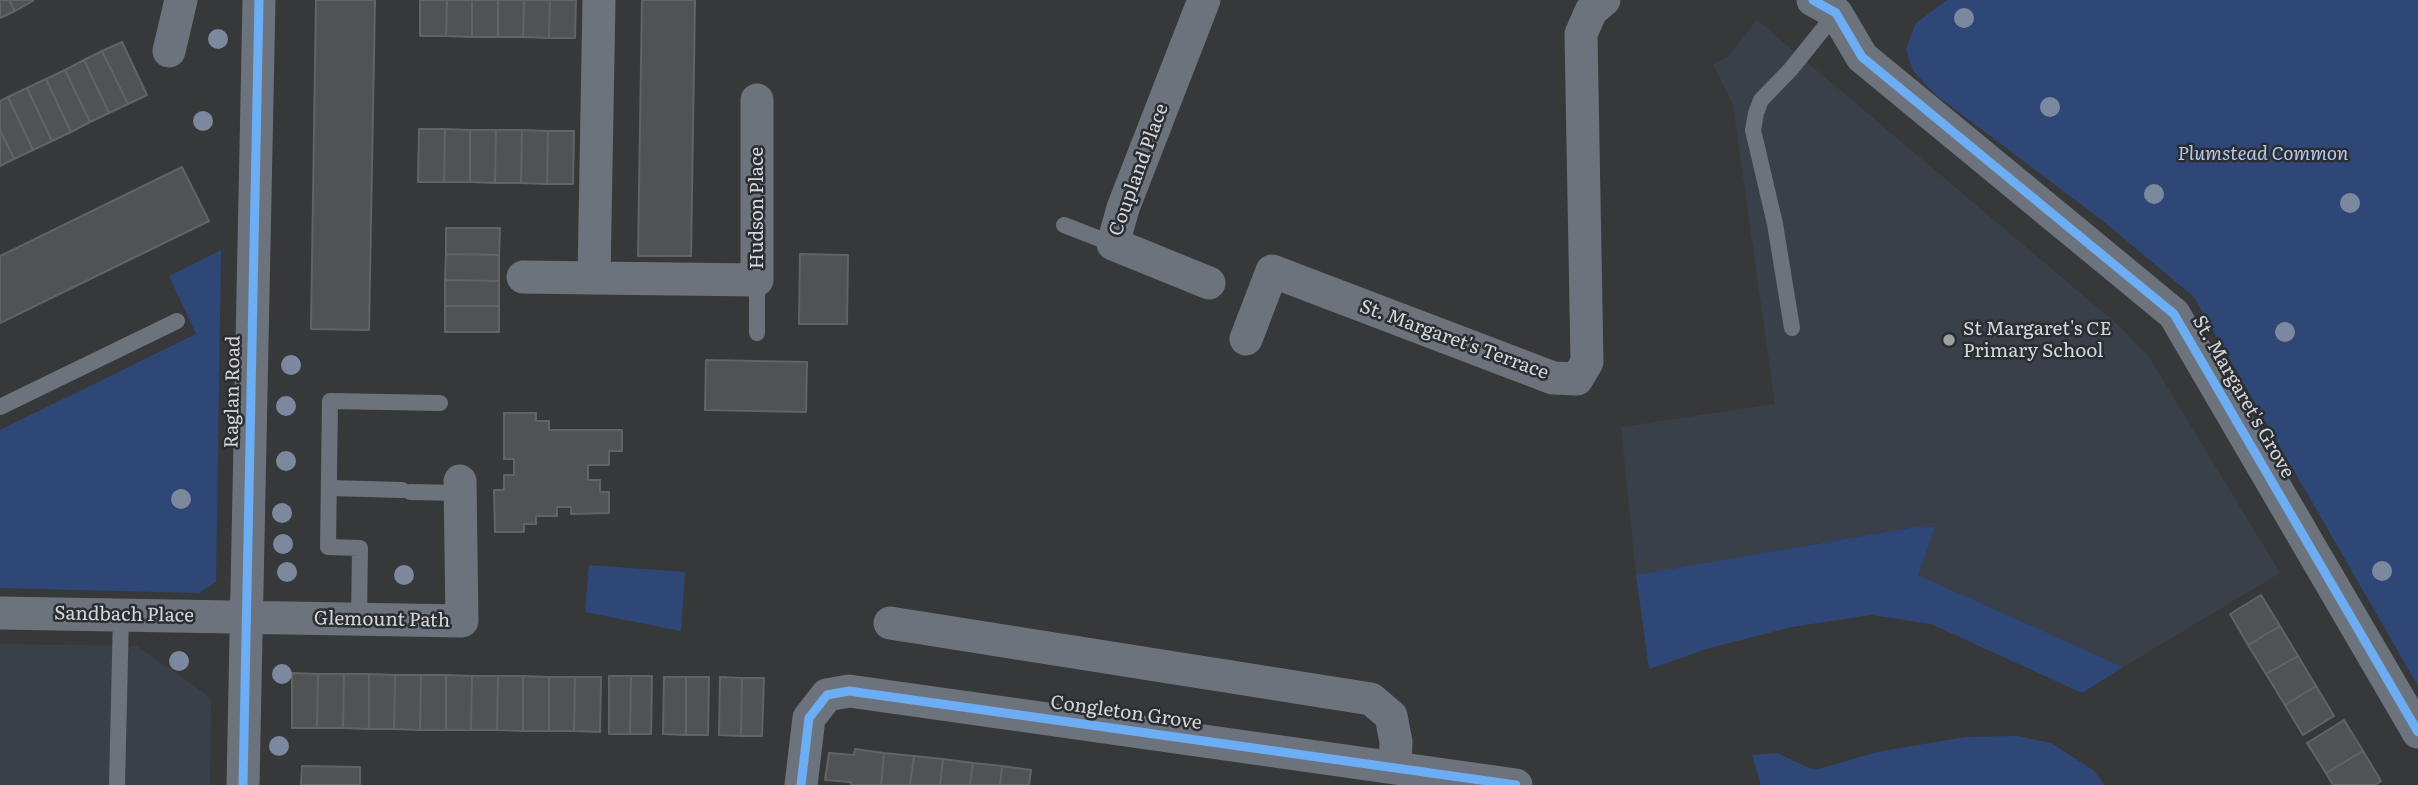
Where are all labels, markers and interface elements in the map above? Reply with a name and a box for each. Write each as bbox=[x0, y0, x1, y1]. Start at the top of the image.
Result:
street label: Coupland Place bbox=[1104, 101, 1174, 239]
park label: Plumstead Common bbox=[2178, 143, 2348, 165]
street label: Hudson Place bbox=[746, 147, 768, 269]
street label: St. Margaret's Terrace bbox=[1357, 295, 1551, 385]
street label: St. Margaret's Grove bbox=[2187, 312, 2299, 482]
place label: St Margaret's CE Primary School bbox=[1963, 318, 2112, 362]
marker: St Margaret's CE Primary School bbox=[1941, 332, 1957, 348]
street label: Raglan Road bbox=[221, 335, 245, 449]
street label: Sandbach Place bbox=[54, 602, 194, 628]
street label: Glemount Path bbox=[314, 607, 450, 633]
street label: Congleton Grove bbox=[1049, 691, 1203, 735]

